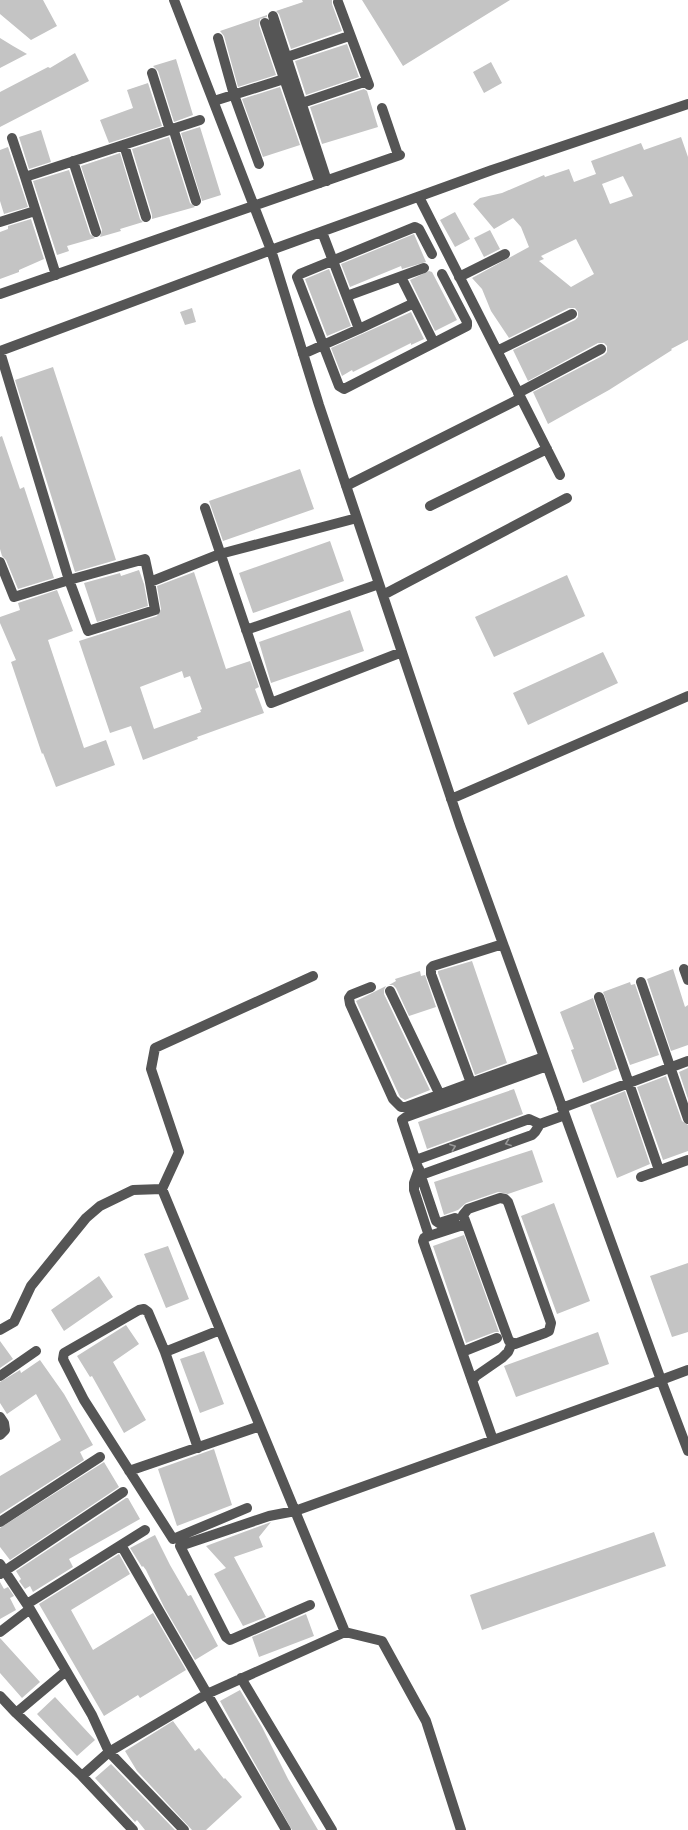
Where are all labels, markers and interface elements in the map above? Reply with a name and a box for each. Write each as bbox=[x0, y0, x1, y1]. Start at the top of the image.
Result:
one-way arrow bbox=[505, 1139, 512, 1147]
one-way arrow bbox=[449, 1143, 456, 1151]

